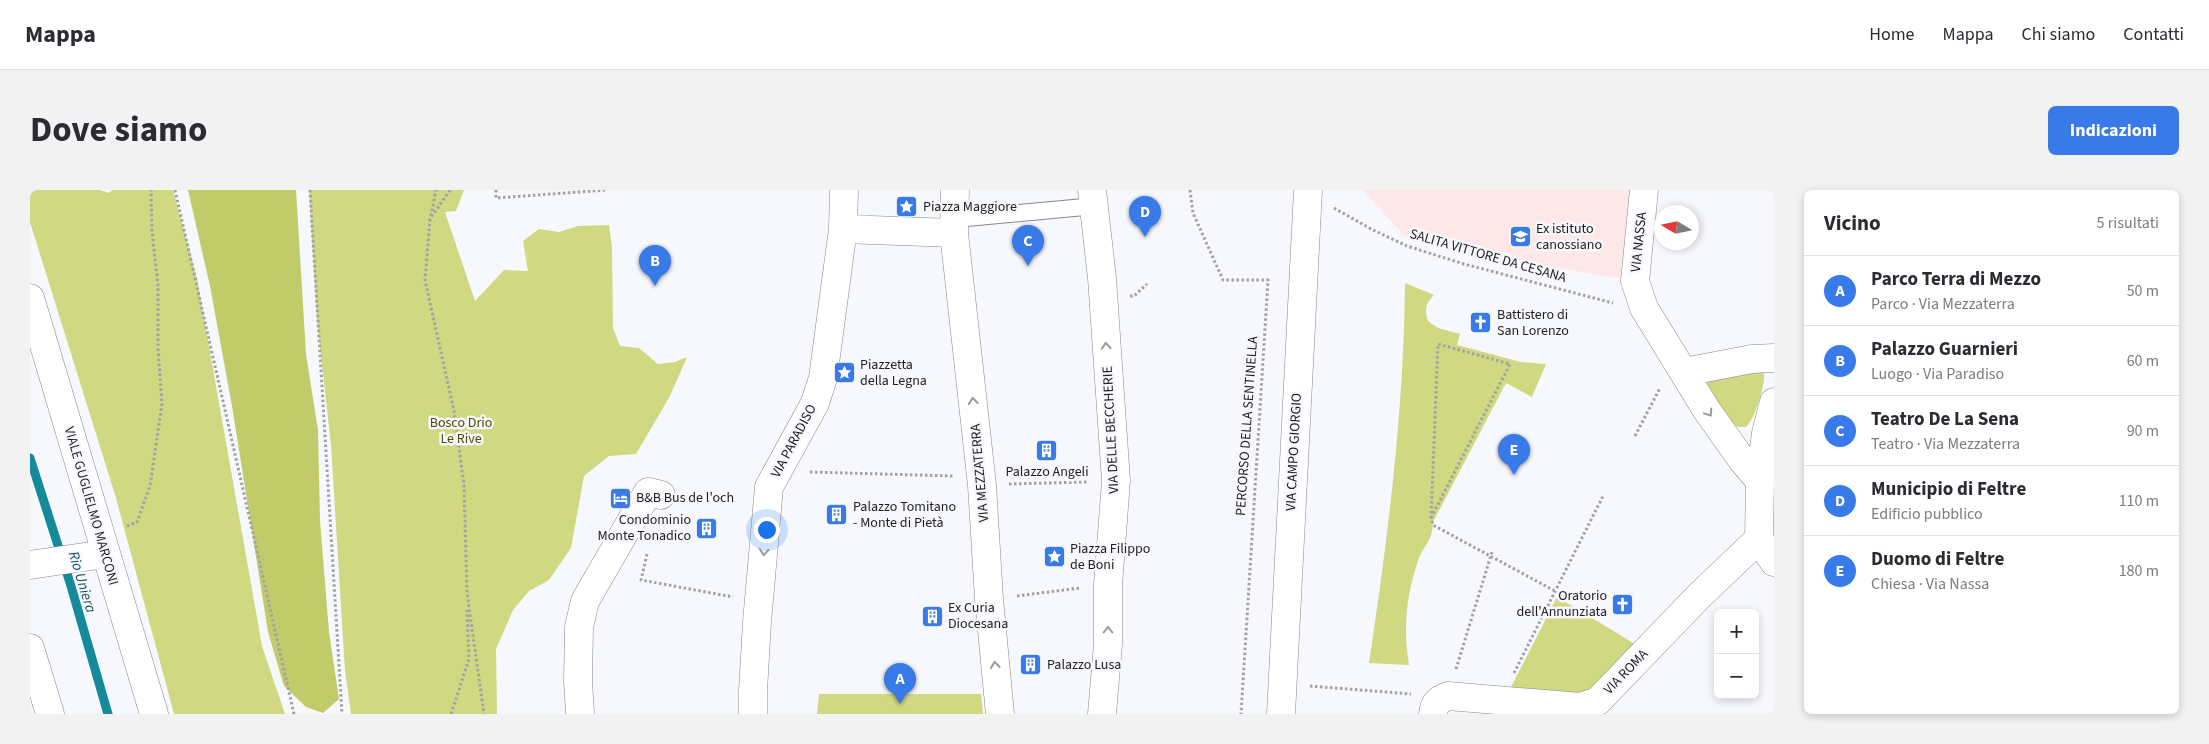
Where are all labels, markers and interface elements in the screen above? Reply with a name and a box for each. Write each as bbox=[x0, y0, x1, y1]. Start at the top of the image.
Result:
text: Mappa bbox=[25, 17, 96, 52]
text: Home bbox=[1869, 22, 1915, 47]
text: Mappa bbox=[1943, 22, 1994, 47]
text: Chi siamo bbox=[2022, 22, 2095, 47]
text: Contatti bbox=[2123, 22, 2184, 47]
text: Dove siamo bbox=[30, 105, 208, 155]
button: Indicazioni bbox=[2048, 106, 2179, 155]
place icon: Piazza Maggiore bbox=[895, 195, 919, 219]
pin: D bbox=[1129, 196, 1161, 237]
place label: Piazza Maggiore bbox=[923, 197, 1017, 217]
north arrow bbox=[1654, 205, 1699, 250]
text: Vicino bbox=[1824, 208, 1881, 238]
street label: VIA NASSA bbox=[1626, 211, 1652, 273]
text: 5 risultati bbox=[2097, 212, 2159, 234]
place label: Ex istituto canossiano bbox=[1536, 219, 1602, 255]
street label: SALITA VITTORE DA CESANA bbox=[1407, 224, 1569, 288]
pin: C bbox=[1012, 225, 1044, 266]
school or university icon: Ex istituto canossiano bbox=[1508, 225, 1532, 249]
pin: B bbox=[639, 245, 671, 286]
text: Parco Terra di Mezzo bbox=[1871, 266, 2041, 293]
text: A bbox=[1835, 280, 1845, 302]
text: 50 m bbox=[2127, 280, 2159, 302]
text: Parco · Via Mezzaterra bbox=[1871, 293, 2015, 315]
place label: Battistero di San Lorenzo bbox=[1497, 305, 1569, 341]
church icon: Battistero di San Lorenzo bbox=[1469, 311, 1493, 335]
street label: PERCORSO DELLA SENTINELLA bbox=[1231, 335, 1263, 517]
text: Palazzo Guarnieri bbox=[1871, 336, 2018, 363]
one-way arrow bbox=[1101, 342, 1112, 350]
text: B bbox=[1835, 350, 1845, 372]
text: 60 m bbox=[2127, 350, 2159, 372]
place label: Piazzetta della Legna bbox=[860, 355, 927, 391]
place icon: Piazzetta della Legna bbox=[832, 361, 856, 385]
text: Luogo · Via Paradiso bbox=[1871, 363, 2004, 385]
street label: VIA DELLE BECCHERIE bbox=[1098, 366, 1124, 494]
street label: VIA CAMPO GIORGIO bbox=[1281, 392, 1307, 512]
one-way arrow bbox=[968, 397, 979, 405]
street label: VIA PARADISO bbox=[766, 401, 822, 481]
text: Teatro De La Sena bbox=[1871, 406, 2019, 433]
one-way arrow bbox=[1703, 408, 1712, 417]
park label: Bosco Drio Le Rive bbox=[430, 413, 492, 449]
text: C bbox=[1835, 420, 1845, 442]
text: 90 m bbox=[2127, 420, 2159, 442]
street label: VIA MEZZATERRA bbox=[966, 423, 994, 523]
street label: VIALE GUGLIELMO MARCONI bbox=[59, 424, 123, 588]
text: Teatro · Via Mezzaterra bbox=[1871, 433, 2020, 455]
pin: E bbox=[1498, 434, 1530, 475]
building icon: Palazzo Angeli bbox=[1035, 438, 1059, 462]
place label: Palazzo Angeli bbox=[1005, 462, 1089, 482]
text: Municipio di Feltre bbox=[1871, 476, 2026, 503]
hotel icon: B&B Bus de l'och bbox=[608, 486, 632, 510]
place label: B&B Bus de l'och bbox=[636, 488, 734, 508]
text: D bbox=[1835, 490, 1845, 512]
text: 110 m bbox=[2119, 490, 2159, 512]
place label: Palazzo Tomitano - Monte di Pietà bbox=[853, 497, 956, 533]
building icon: Palazzo Tomitano - Monte di Pietà bbox=[825, 503, 849, 527]
text: Edificio pubblico bbox=[1871, 503, 1983, 525]
place label: Condominio Monte Tonadico bbox=[598, 510, 691, 546]
building icon: Condominio Monte Tonadico bbox=[695, 516, 719, 540]
your location bbox=[754, 517, 780, 543]
place label: Piazza Filippo de Boni bbox=[1070, 539, 1150, 575]
place icon: Piazza Filippo de Boni bbox=[1042, 545, 1066, 569]
text: Duomo di Feltre bbox=[1871, 546, 2004, 573]
water label: Rio Uniera bbox=[63, 549, 101, 615]
one-way arrow bbox=[759, 549, 770, 557]
text: E bbox=[1836, 560, 1844, 582]
text: 180 m bbox=[2119, 560, 2159, 582]
text: Chiesa · Via Nassa bbox=[1871, 573, 1989, 595]
place label: Oratorio dell'Annunziata bbox=[1516, 586, 1607, 622]
church icon: Oratorio dell'Annunziata bbox=[1611, 592, 1635, 616]
place label: Ex Curia Diocesana bbox=[948, 598, 1008, 634]
building icon: Ex Curia Diocesana bbox=[920, 604, 944, 628]
map controls bbox=[1714, 609, 1759, 699]
button: + bbox=[1714, 609, 1759, 654]
one-way arrow bbox=[1103, 626, 1113, 634]
street label: VIA ROMA bbox=[1599, 645, 1653, 699]
building icon: Palazzo Lusa bbox=[1019, 653, 1043, 677]
button: − bbox=[1714, 654, 1759, 699]
place label: Palazzo Lusa bbox=[1047, 655, 1121, 675]
one-way arrow bbox=[990, 661, 1001, 669]
pin: A bbox=[884, 663, 916, 704]

